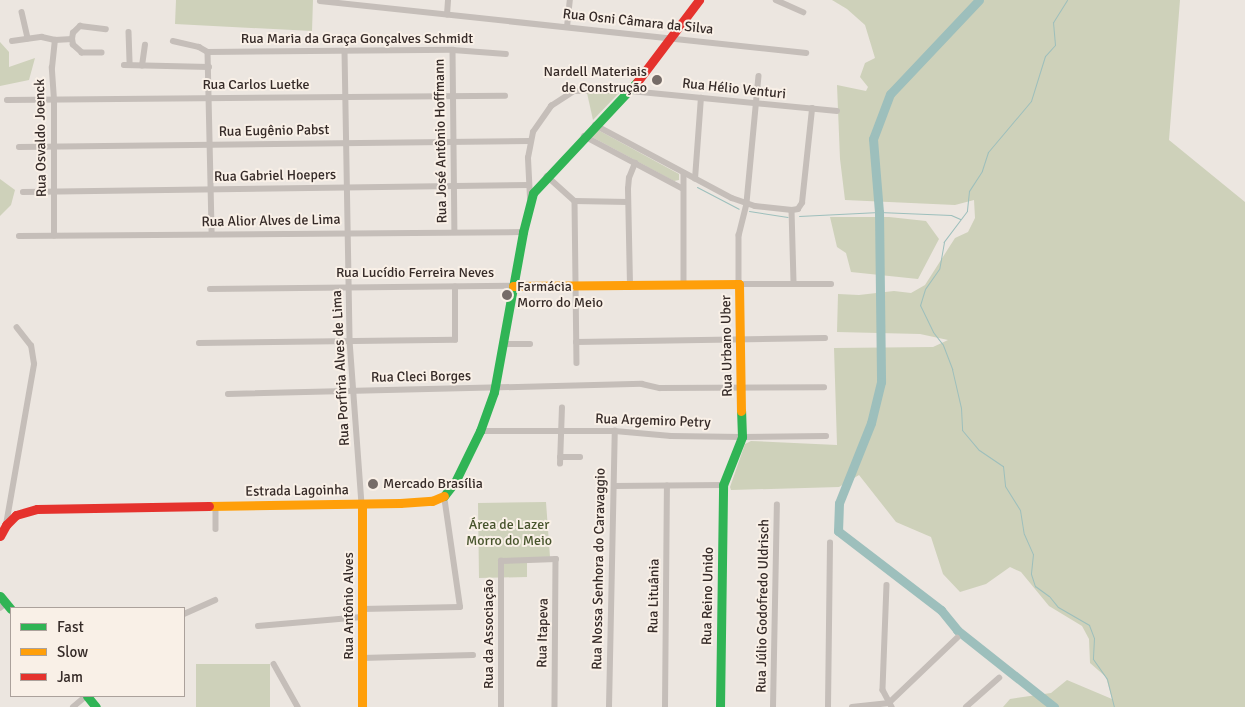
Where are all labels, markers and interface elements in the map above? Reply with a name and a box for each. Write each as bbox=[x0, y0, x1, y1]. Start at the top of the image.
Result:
street label: Rua Osni Câmara da Silva bbox=[562, 6, 714, 38]
street label: Rua Maria da Graça Gonçalves Schmidt bbox=[241, 31, 473, 47]
street label: Rua José Antônio Hoffmann bbox=[431, 58, 451, 224]
place label: Nardell Materiais de Construção bbox=[544, 64, 647, 96]
marker: Nardell Materiais de Construção bbox=[651, 74, 663, 86]
street label: Rua Hélio Venturi bbox=[681, 75, 787, 103]
street label: Rua Carlos Luetke bbox=[202, 77, 310, 93]
street label: Rua Osvaldo Joenck bbox=[32, 79, 50, 197]
street label: Rua Eugênio Pabst bbox=[219, 122, 329, 140]
street label: Rua Gabriel Hoepers bbox=[214, 167, 336, 185]
street label: Rua Alior Alves de Lima bbox=[201, 211, 341, 231]
street label: Rua Lucídio Ferreira Neves bbox=[336, 265, 494, 281]
place label: Farmácia Morro do Meio bbox=[517, 279, 603, 312]
marker: Farmácia Morro do Meio bbox=[501, 289, 513, 301]
street label: Rua Porfíria Alves de Lima bbox=[329, 290, 353, 446]
street label: Rua Urbano Uber bbox=[718, 295, 736, 397]
street label: Rua Cleci Borges bbox=[371, 368, 471, 386]
street label: Rua Argemiro Petry bbox=[595, 411, 711, 431]
street label: Rua Nossa Senhora do Caravaggio bbox=[589, 468, 609, 670]
place label: Mercado Brasília bbox=[383, 476, 483, 492]
marker: Mercado Brasília bbox=[367, 478, 379, 490]
street label: Estrada Lagoinha bbox=[245, 482, 349, 500]
park label: Área de Lazer Morro do Meio bbox=[466, 517, 552, 550]
street label: Rua Júlio Godofredo Uldrisch bbox=[753, 519, 773, 693]
street label: Rua Reino Unido bbox=[699, 547, 717, 645]
street label: Rua Antônio Alves bbox=[341, 552, 357, 660]
street label: Rua Lituânia bbox=[645, 558, 663, 634]
street label: Rua da Associação bbox=[481, 579, 497, 689]
street label: Rua Itapeva bbox=[534, 598, 552, 668]
legend bbox=[10, 607, 185, 697]
text: Fast bbox=[57, 618, 84, 636]
text: Slow bbox=[57, 643, 88, 661]
text: Jam bbox=[57, 668, 83, 686]

